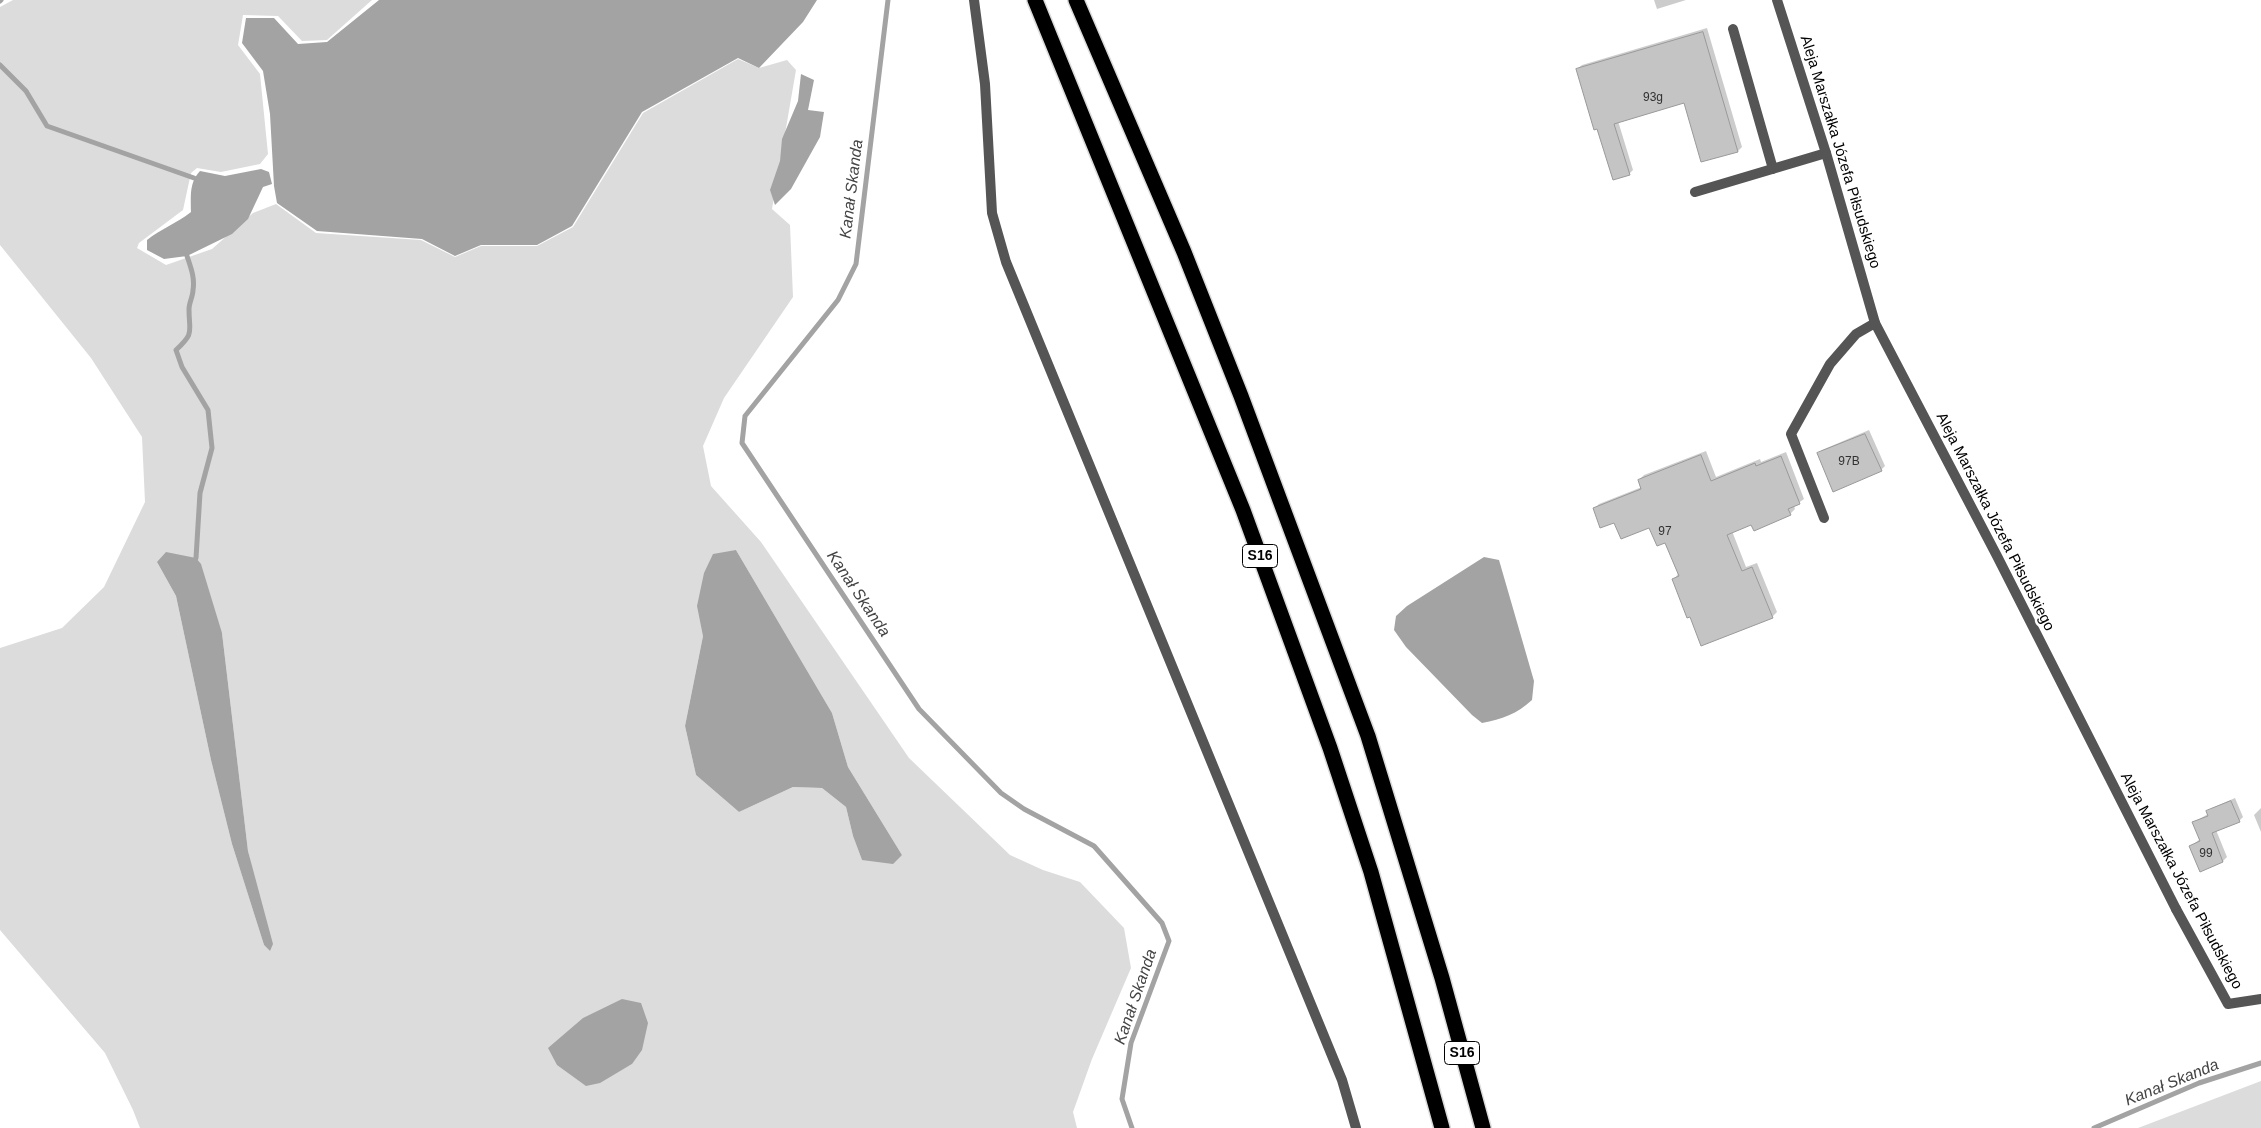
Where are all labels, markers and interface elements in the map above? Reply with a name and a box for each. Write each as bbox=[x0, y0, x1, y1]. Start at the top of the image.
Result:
street label: Aleja Marszałka Józefa Piłsudskiego bbox=[1796, 33, 1884, 271]
house number: 93g bbox=[1643, 91, 1663, 105]
water label: Kanał Skanda bbox=[836, 138, 868, 240]
street label: Aleja Marszałka Józefa Piłsudskiego bbox=[1932, 410, 2058, 634]
house number: 97B bbox=[1838, 455, 1860, 469]
house number: 97 bbox=[1658, 525, 1672, 539]
road number: S16 bbox=[1242, 544, 1278, 568]
water label: Kanał Skanda bbox=[822, 547, 894, 641]
street label: Aleja Marszałka Józefa Piłsudskiego bbox=[2116, 770, 2246, 992]
house number: 99 bbox=[2199, 847, 2213, 861]
water label: Kanał Skanda bbox=[1111, 947, 1161, 1047]
road number: S16 bbox=[1444, 1042, 1480, 1064]
water label: Kanał Skanda bbox=[2122, 1055, 2222, 1111]

